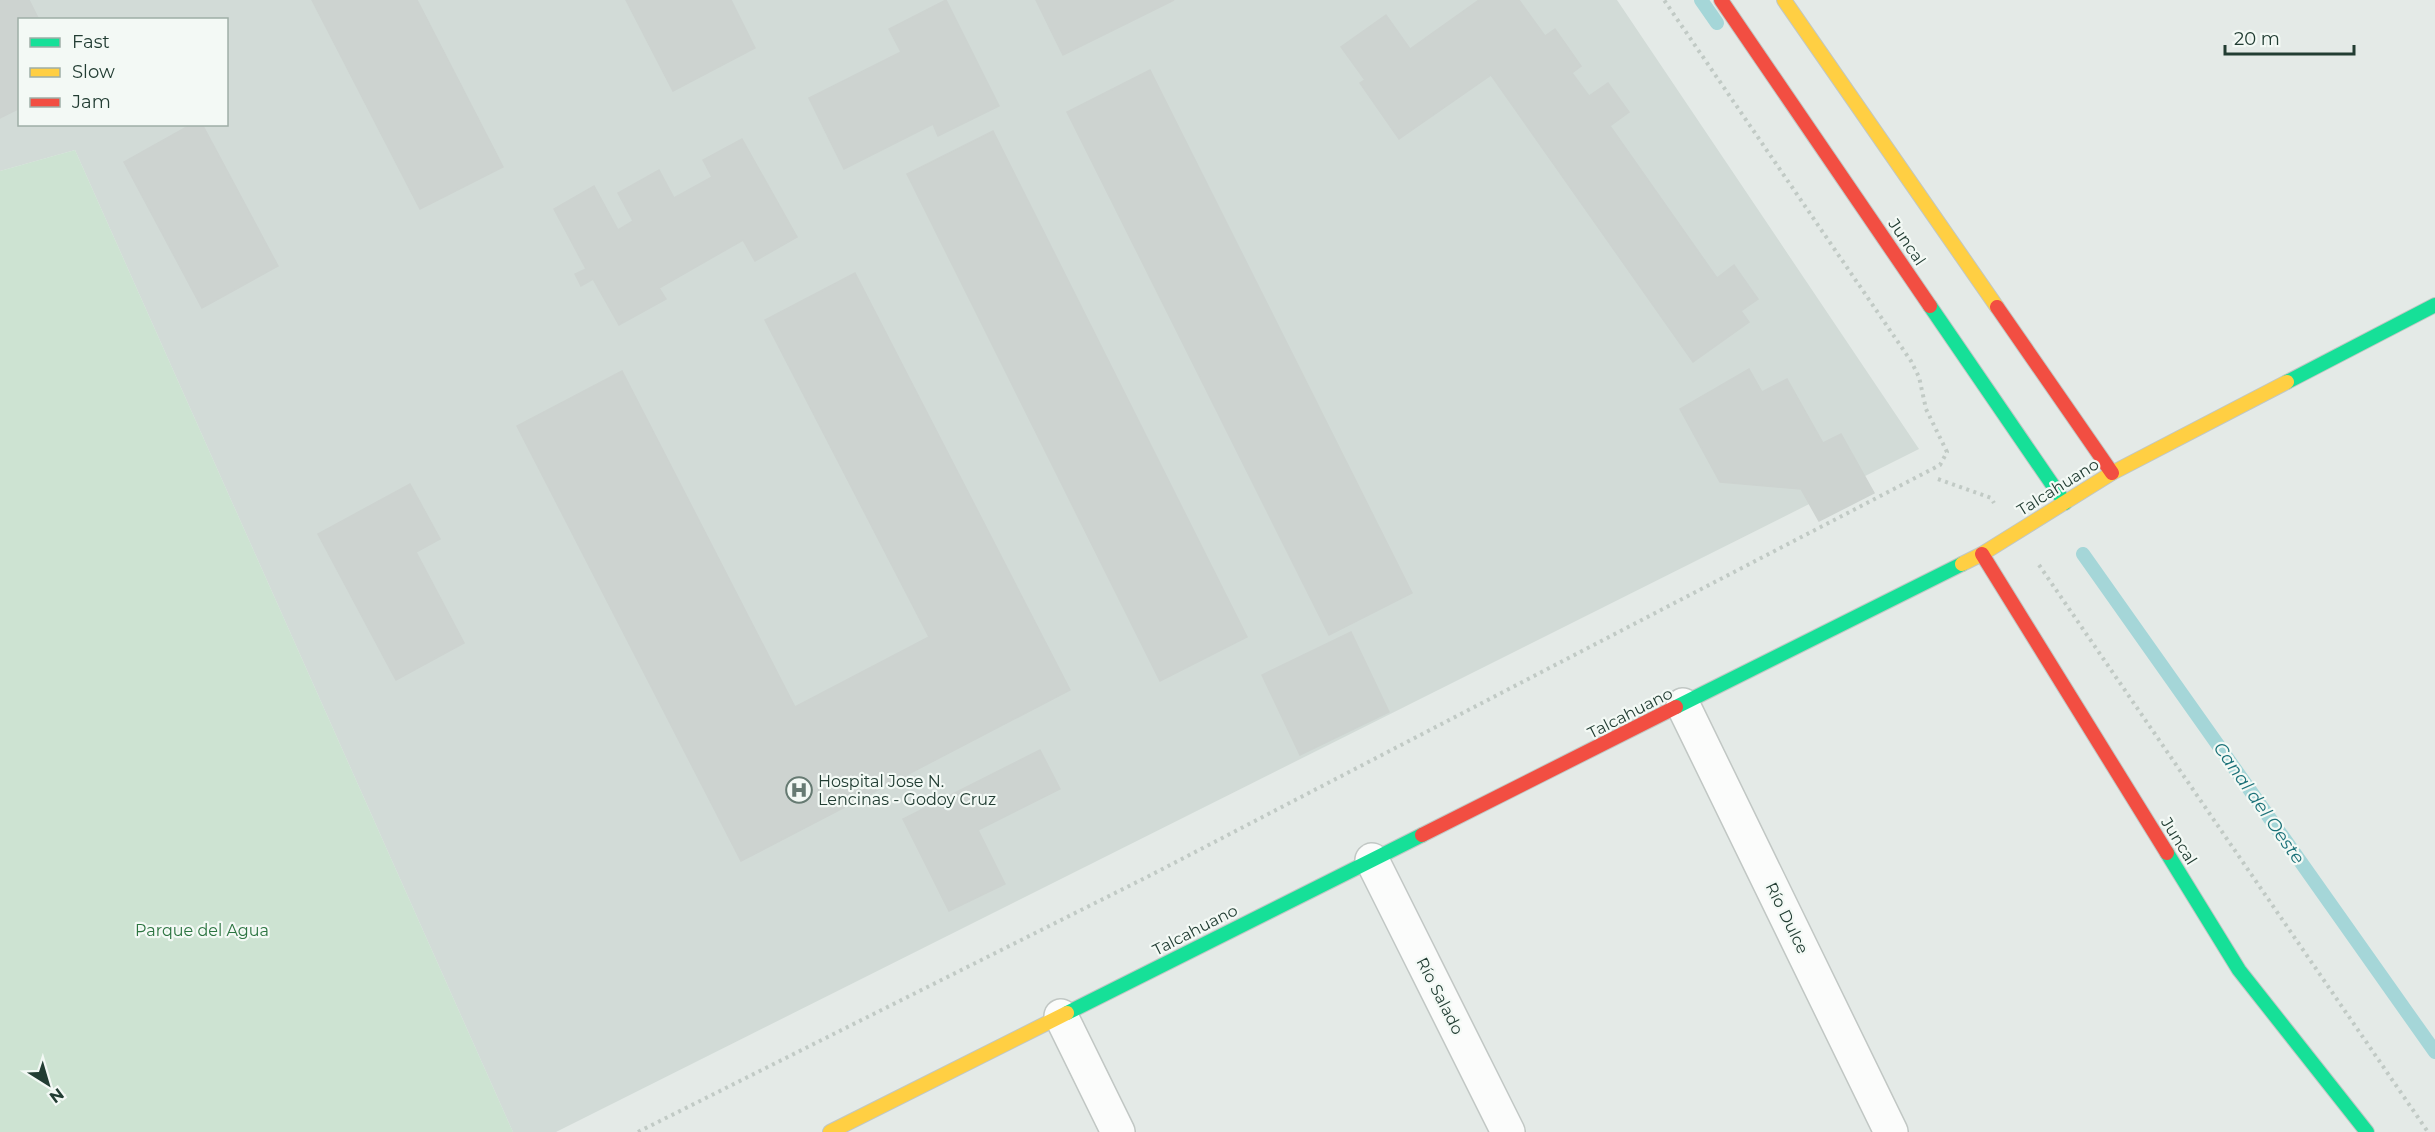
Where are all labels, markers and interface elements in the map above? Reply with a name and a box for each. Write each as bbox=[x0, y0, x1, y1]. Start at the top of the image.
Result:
legend bbox=[18, 18, 228, 126]
scale bar bbox=[2225, 18, 2354, 56]
text: 20 m bbox=[2234, 28, 2280, 50]
text: Fast bbox=[72, 31, 110, 53]
text: Slow bbox=[72, 61, 115, 83]
text: Jam bbox=[71, 91, 111, 113]
street label: Juncal bbox=[1884, 214, 1930, 269]
street label: Talcahuano bbox=[2014, 454, 2102, 520]
street label: Talcahuano bbox=[1584, 683, 1676, 743]
water label: Canal del Oeste bbox=[2209, 738, 2309, 868]
place label: Hospital Jose N. Lencinas - Godoy Cruz bbox=[818, 772, 996, 809]
hospital icon: Hospital Jose N. Lencinas - Godoy Cruz bbox=[784, 775, 814, 805]
street label: Juncal bbox=[2157, 813, 2201, 868]
street label: Río Dulce bbox=[1762, 879, 1812, 957]
street label: Talcahuano bbox=[1149, 900, 1241, 960]
park label: Parque del Agua bbox=[135, 921, 269, 940]
street label: Río Salado bbox=[1412, 954, 1468, 1038]
north arrow bbox=[18, 1054, 78, 1114]
text: N bbox=[46, 1084, 68, 1107]

